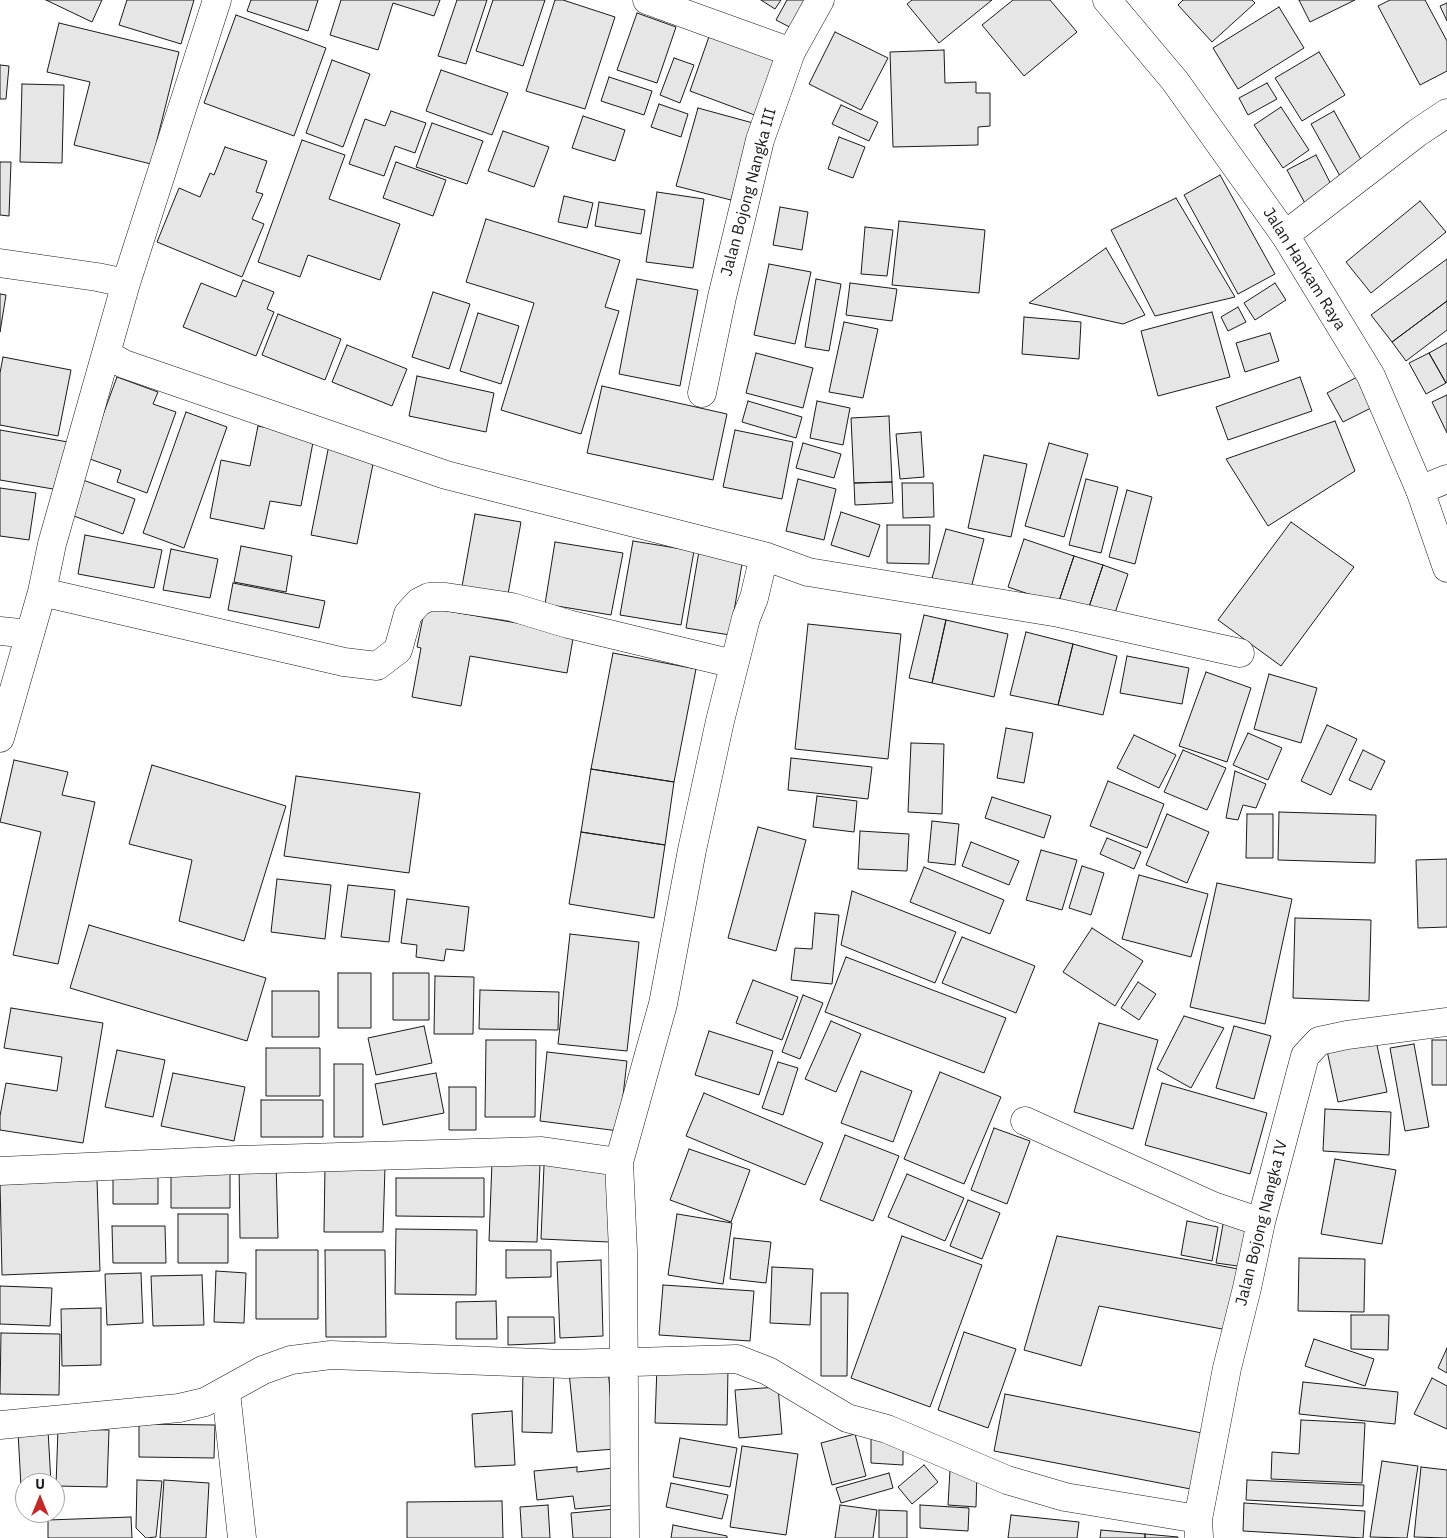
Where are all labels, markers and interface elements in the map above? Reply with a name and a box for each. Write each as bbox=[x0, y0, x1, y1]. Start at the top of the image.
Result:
street label: Jalan Bojong Nangka III bbox=[717, 106, 781, 278]
street label: Jalan Hankam Raya bbox=[1259, 204, 1349, 334]
street label: Jalan Bojong Nangka IV bbox=[1232, 1138, 1292, 1308]
north arrow bbox=[15, 1473, 65, 1523]
text: U bbox=[35, 1475, 45, 1493]

